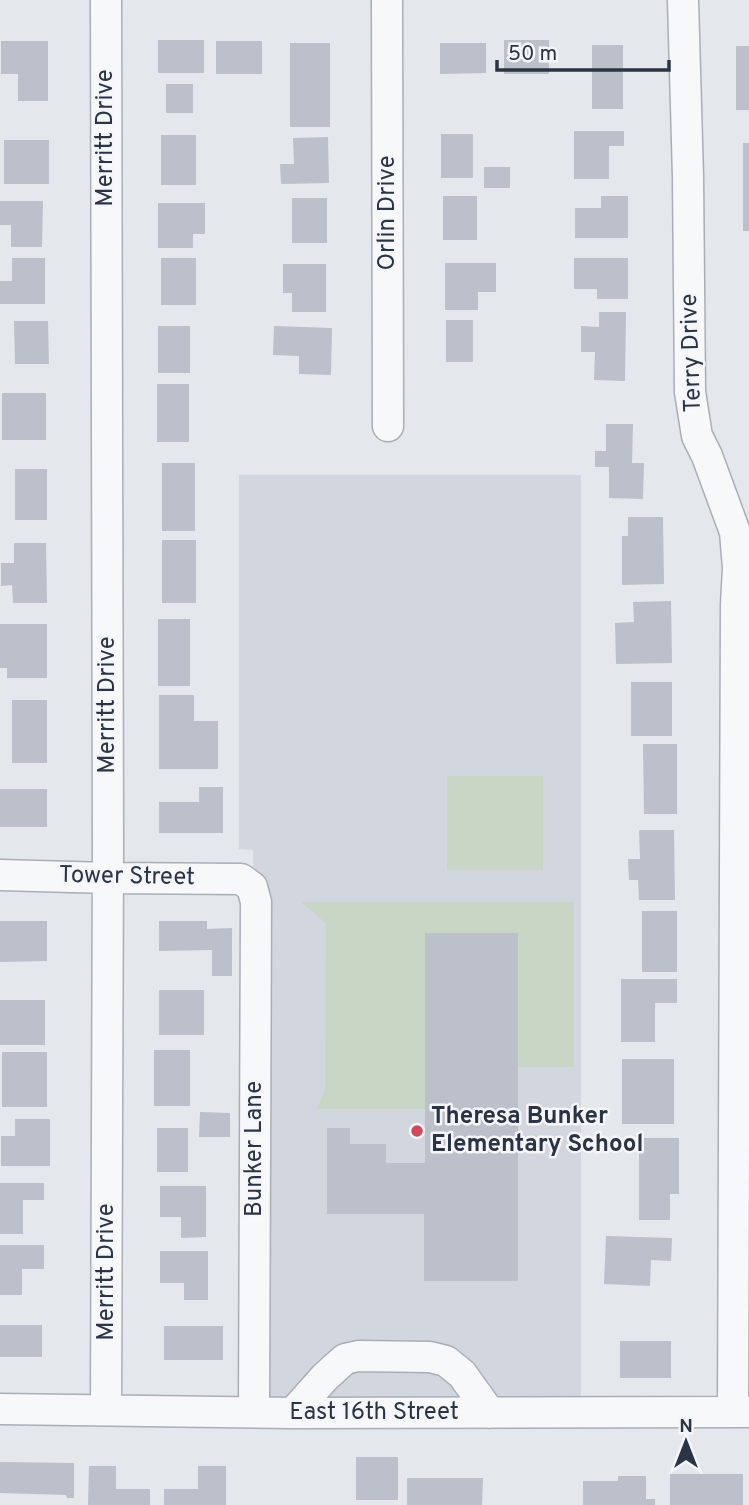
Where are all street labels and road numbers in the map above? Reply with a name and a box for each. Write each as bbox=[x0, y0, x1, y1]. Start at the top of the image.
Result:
street label: Merritt Drive bbox=[91, 69, 121, 207]
street label: Orlin Drive bbox=[373, 155, 403, 271]
street label: Terry Drive bbox=[675, 293, 709, 413]
street label: Merritt Drive bbox=[93, 636, 123, 774]
street label: Tower Street bbox=[59, 861, 195, 893]
street label: Bunker Lane bbox=[240, 1081, 270, 1217]
street label: Merritt Drive bbox=[92, 1203, 122, 1341]
street label: East 16th Street bbox=[289, 1398, 459, 1428]

